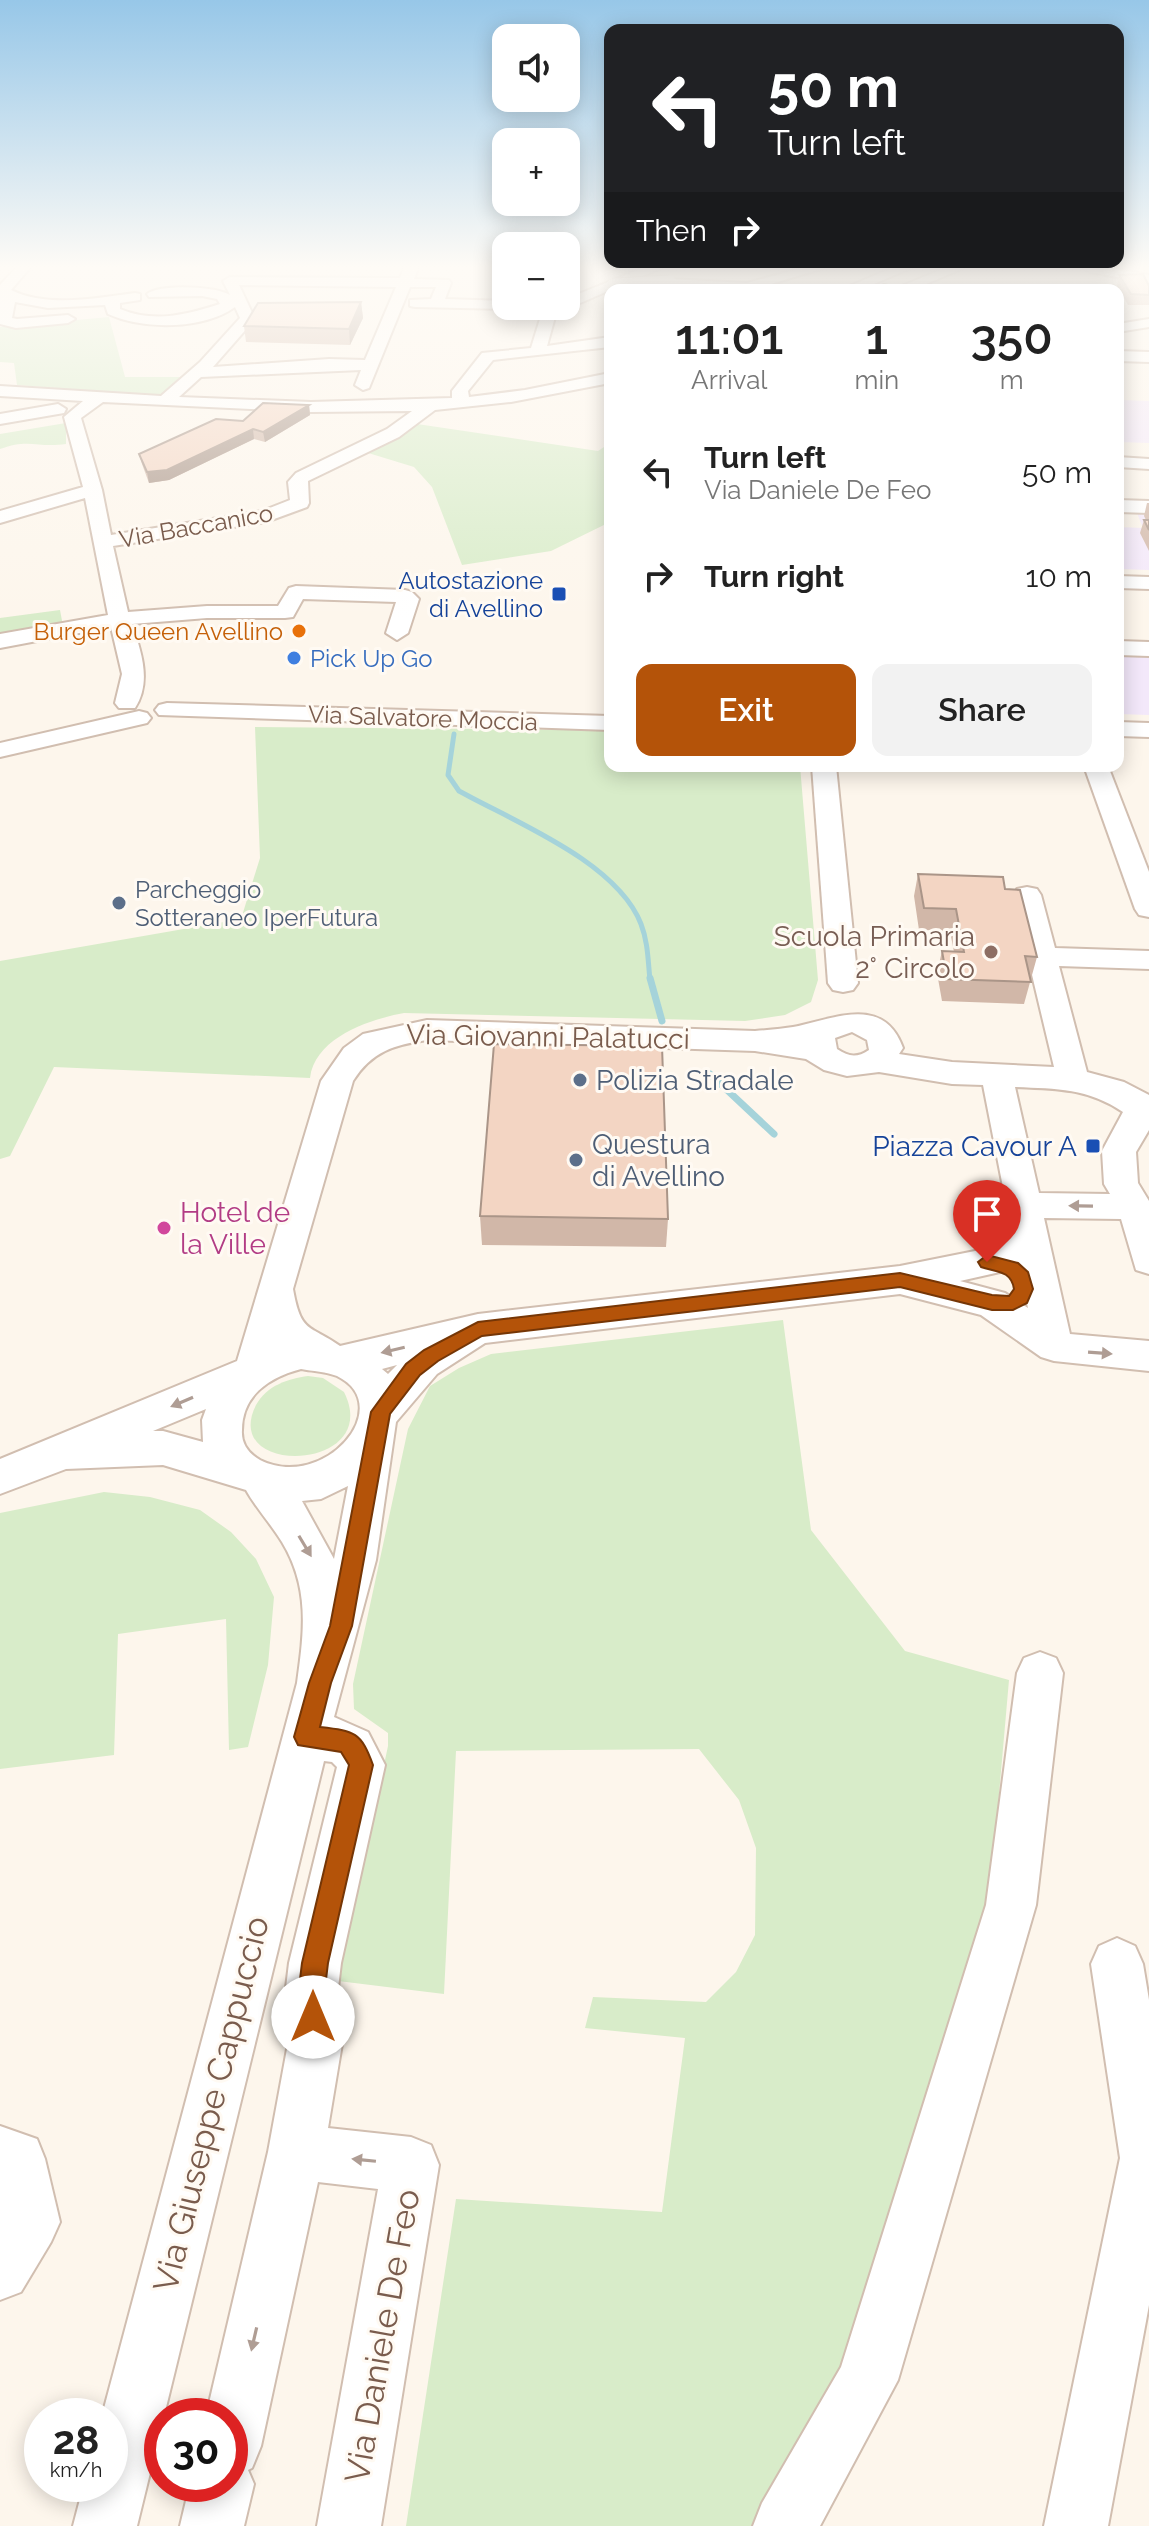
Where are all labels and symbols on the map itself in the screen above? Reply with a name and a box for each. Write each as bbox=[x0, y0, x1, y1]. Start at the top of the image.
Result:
street label: Via Baccanico bbox=[117, 498, 275, 554]
place label: Autostazione di Avellino bbox=[399, 566, 543, 623]
marker: Autostazione di Avellino bbox=[550, 585, 568, 603]
place label: Burger Queen Avellino bbox=[34, 617, 283, 646]
marker: Burger Queen Avellino bbox=[290, 622, 308, 640]
place label: Pick Up Go bbox=[310, 644, 433, 673]
marker: Pick Up Go bbox=[285, 649, 303, 667]
street label: Via Salvatore Moccia bbox=[308, 699, 538, 737]
place label: Parcheggio Sotteraneo IperFutura bbox=[135, 875, 378, 932]
marker: Parcheggio Sotteraneo IperFutura bbox=[110, 894, 128, 912]
place label: Scuola Primaria 2° Circolo bbox=[774, 920, 975, 985]
marker: Scuola Primaria 2° Circolo bbox=[982, 943, 1000, 961]
street label: Via Giovanni Palatucci bbox=[406, 1018, 690, 1056]
place label: Polizia Stradale bbox=[596, 1064, 794, 1097]
marker: Polizia Stradale bbox=[571, 1071, 589, 1089]
place label: Questura di Avellino bbox=[592, 1128, 725, 1193]
place label: Piazza Cavour A bbox=[872, 1130, 1077, 1163]
marker: Piazza Cavour A bbox=[1084, 1137, 1102, 1155]
marker: Questura di Avellino bbox=[567, 1151, 585, 1169]
pin bbox=[953, 1180, 1021, 1262]
place label: Hotel de la Ville bbox=[180, 1196, 290, 1261]
one-way arrow bbox=[1068, 1200, 1093, 1212]
marker: Hotel de la Ville bbox=[155, 1219, 173, 1237]
one-way arrow bbox=[380, 1344, 405, 1357]
one-way arrow bbox=[1088, 1346, 1113, 1359]
one-way arrow bbox=[170, 1395, 194, 1408]
one-way arrow bbox=[298, 1535, 312, 1557]
street label: Via Giuseppe Cappuccio bbox=[145, 1912, 277, 2296]
position arrow bbox=[271, 1975, 355, 2059]
one-way arrow bbox=[351, 2153, 376, 2166]
street label: Via Daniele De Feo bbox=[336, 2186, 428, 2486]
one-way arrow bbox=[247, 2327, 260, 2352]
speed limit sign: 30 bbox=[144, 2398, 248, 2502]

